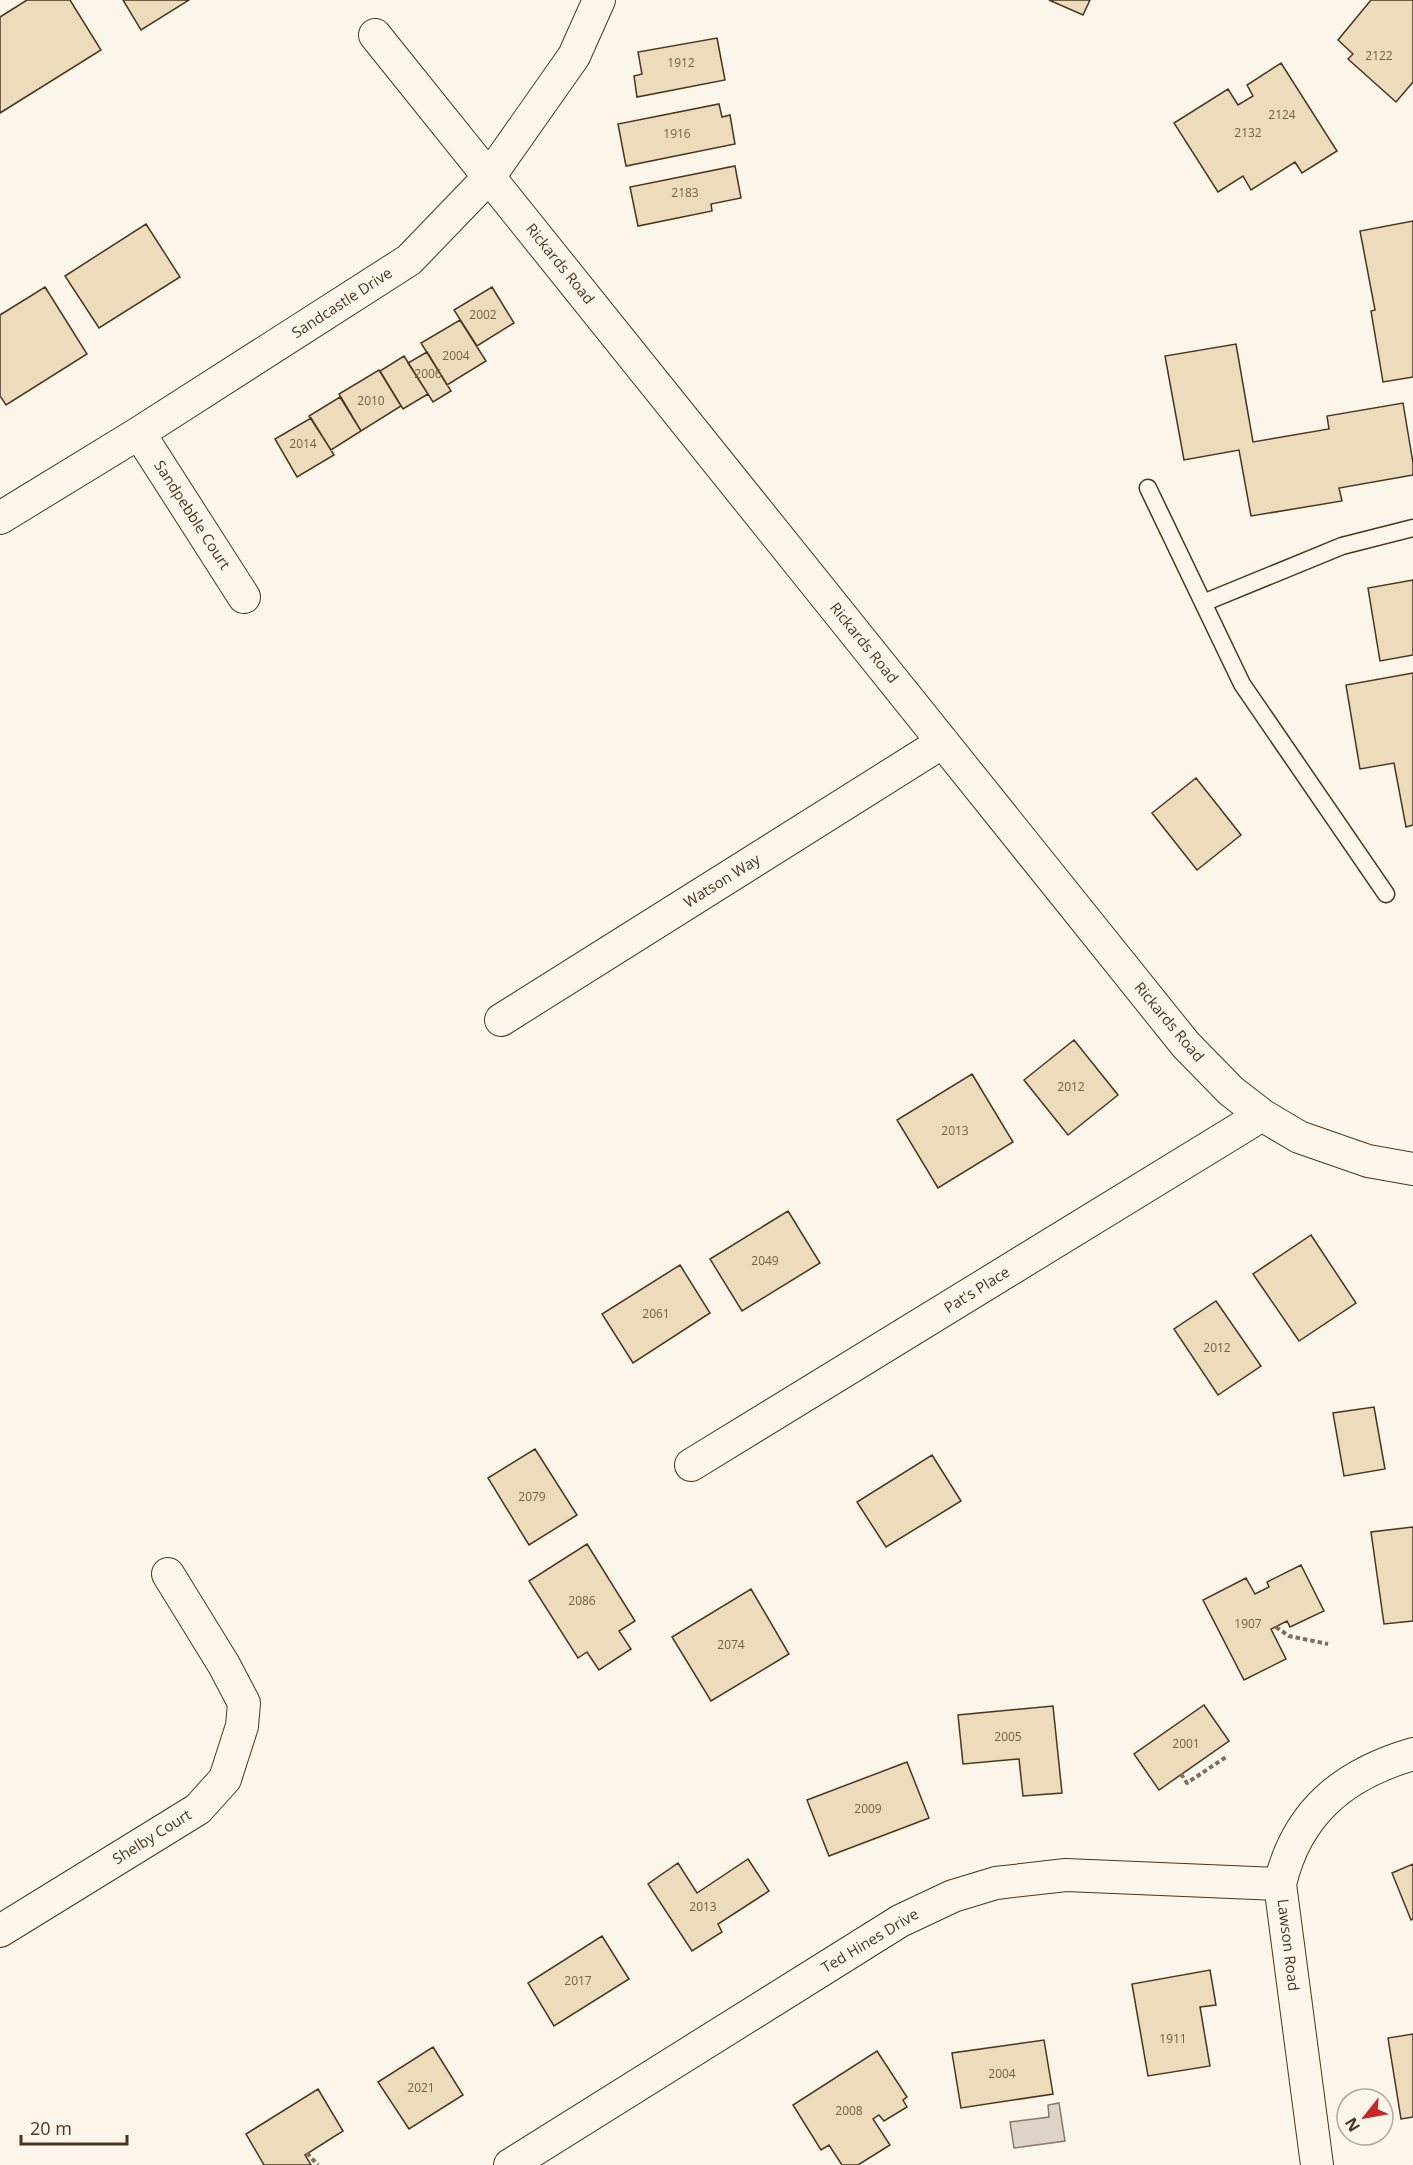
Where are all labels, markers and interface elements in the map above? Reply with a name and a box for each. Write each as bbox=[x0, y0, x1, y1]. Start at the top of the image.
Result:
house number: 2122 bbox=[1365, 47, 1393, 64]
house number: 1912 bbox=[667, 54, 695, 71]
house number: 2124 bbox=[1268, 106, 1296, 123]
house number: 2132 bbox=[1234, 124, 1262, 141]
house number: 1916 bbox=[663, 125, 691, 142]
house number: 2183 bbox=[671, 184, 699, 201]
street label: Rickards Road bbox=[522, 219, 600, 308]
street label: Sandcastle Drive bbox=[287, 262, 395, 342]
house number: 2002 bbox=[469, 306, 497, 323]
house number: 2004 bbox=[442, 347, 470, 364]
house number: 2006 bbox=[414, 365, 442, 382]
house number: 2010 bbox=[357, 392, 385, 409]
house number: 2014 bbox=[289, 435, 317, 452]
street label: Sandpebble Court bbox=[150, 456, 236, 573]
street label: Rickards Road bbox=[826, 598, 904, 687]
street label: Watson Way bbox=[679, 848, 764, 912]
street label: Rickards Road bbox=[1130, 977, 1209, 1066]
house number: 2012 bbox=[1057, 1078, 1085, 1095]
house number: 2013 bbox=[941, 1122, 969, 1139]
house number: 2049 bbox=[751, 1252, 779, 1269]
street label: Pat's Place bbox=[940, 1261, 1013, 1317]
house number: 2061 bbox=[642, 1305, 670, 1322]
house number: 2012 bbox=[1203, 1339, 1231, 1356]
house number: 2079 bbox=[518, 1488, 546, 1505]
house number: 2086 bbox=[568, 1592, 596, 1609]
house number: 1907 bbox=[1234, 1615, 1262, 1632]
house number: 2074 bbox=[717, 1636, 745, 1653]
house number: 2005 bbox=[994, 1728, 1022, 1745]
house number: 2001 bbox=[1172, 1735, 1200, 1752]
house number: 2009 bbox=[854, 1800, 882, 1817]
street label: Shelby Court bbox=[108, 1804, 195, 1868]
house number: 2013 bbox=[689, 1898, 717, 1915]
street label: Lawson Road bbox=[1273, 1898, 1305, 1992]
street label: Ted Hines Drive bbox=[817, 1903, 922, 1977]
house number: 2017 bbox=[564, 1972, 592, 1989]
house number: 1911 bbox=[1159, 2030, 1187, 2047]
house number: 2004 bbox=[988, 2065, 1016, 2082]
house number: 2021 bbox=[407, 2079, 435, 2096]
north arrow bbox=[1335, 2087, 1395, 2147]
house number: 2008 bbox=[835, 2102, 863, 2119]
scale bar bbox=[21, 2108, 128, 2146]
text: N bbox=[1339, 2113, 1365, 2136]
text: 20 m bbox=[30, 2116, 72, 2140]

